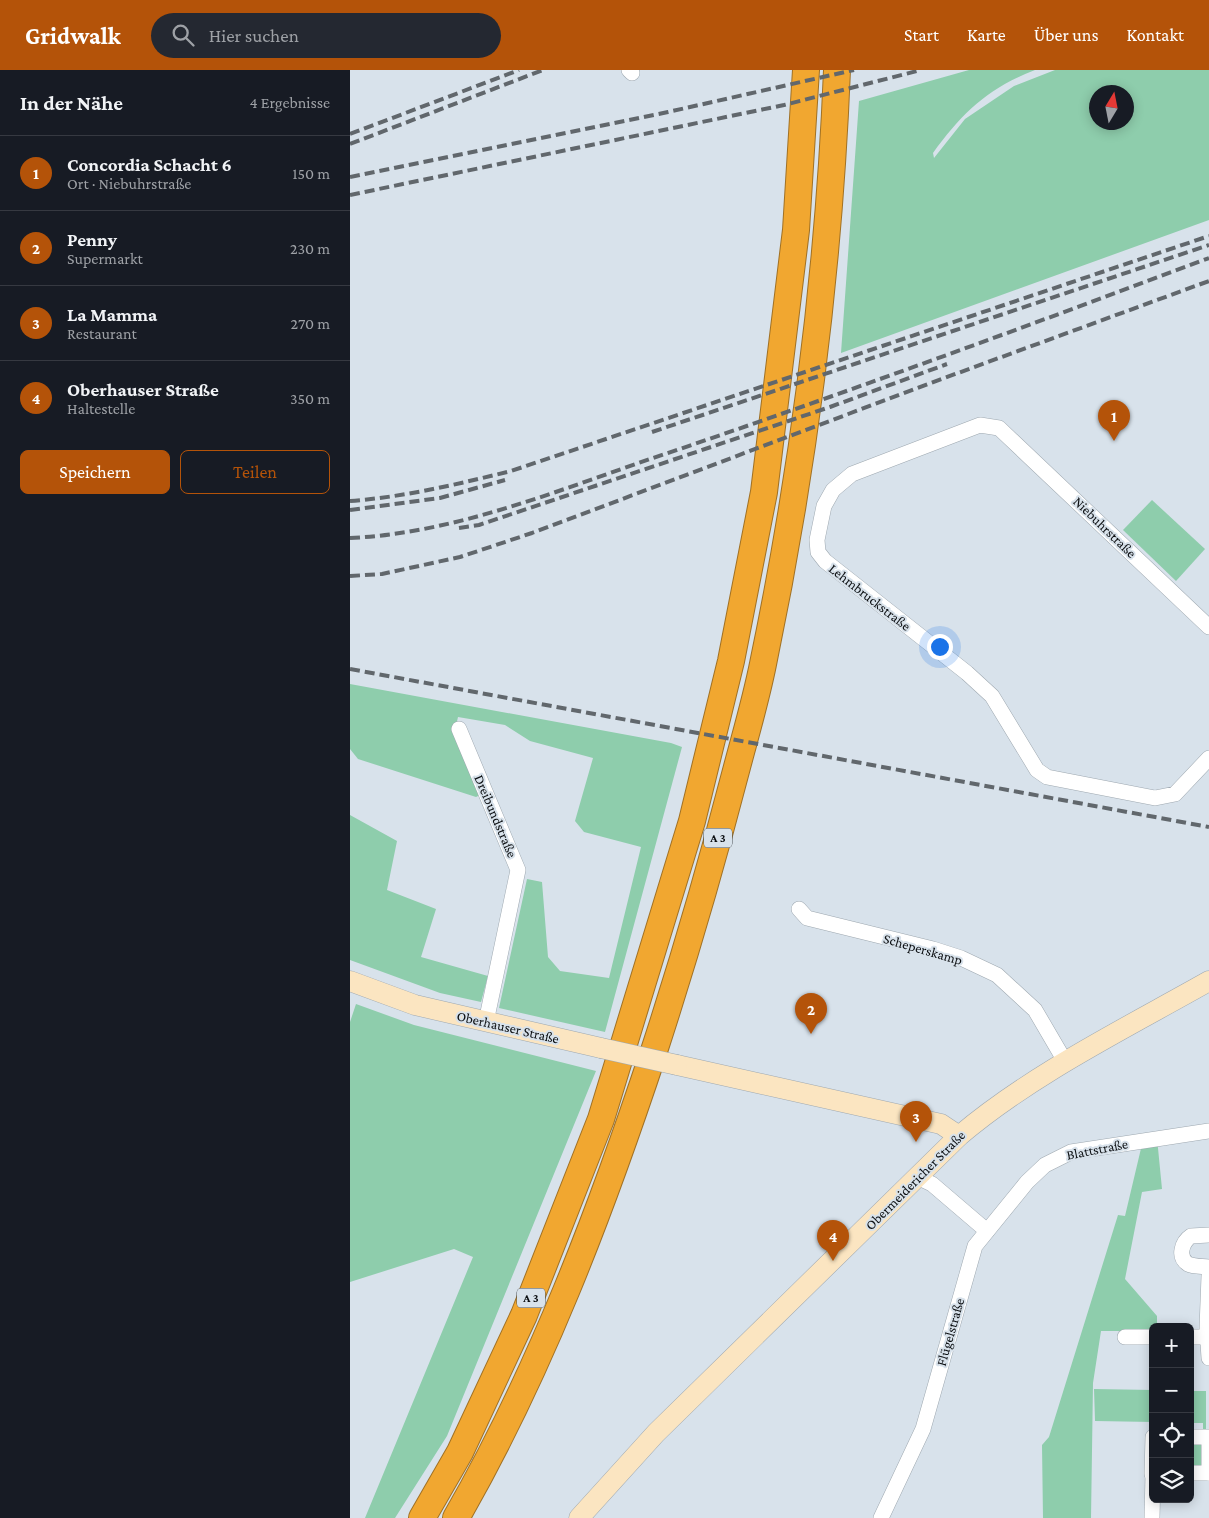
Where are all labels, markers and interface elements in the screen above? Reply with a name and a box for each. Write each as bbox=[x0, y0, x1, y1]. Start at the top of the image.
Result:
search box bbox=[151, 13, 501, 58]
icon: search bbox=[169, 21, 197, 49]
text: Gridwalk bbox=[25, 22, 121, 49]
text: Hier suchen bbox=[209, 25, 299, 46]
text: Start bbox=[904, 25, 939, 45]
text: Karte bbox=[967, 25, 1006, 45]
text: Über uns bbox=[1034, 25, 1099, 45]
text: Kontakt bbox=[1127, 25, 1184, 45]
north arrow bbox=[1089, 85, 1134, 130]
text: In der Nähe bbox=[20, 91, 123, 115]
text: 4 Ergebnisse bbox=[250, 94, 330, 111]
text: Concordia Schacht 6 bbox=[67, 154, 232, 175]
text: 1 bbox=[33, 165, 39, 182]
text: 150 m bbox=[292, 165, 330, 182]
text: Ort · Niebuhrstraße bbox=[67, 175, 191, 192]
text: Penny bbox=[67, 229, 117, 250]
text: 2 bbox=[32, 240, 40, 257]
text: 230 m bbox=[290, 240, 330, 257]
text: Supermarkt bbox=[67, 250, 143, 267]
text: La Mamma bbox=[67, 304, 157, 325]
text: 3 bbox=[32, 315, 40, 332]
text: 270 m bbox=[291, 315, 330, 332]
text: Restaurant bbox=[67, 325, 137, 342]
text: Oberhauser Straße bbox=[67, 379, 219, 400]
text: 4 bbox=[32, 390, 40, 407]
text: 350 m bbox=[290, 390, 330, 407]
text: Haltestelle bbox=[67, 400, 135, 417]
pin: 1 bbox=[1098, 400, 1130, 441]
button: Speichern bbox=[20, 450, 170, 494]
button: Teilen bbox=[180, 450, 330, 494]
street label: Niebuhrstraße bbox=[1070, 493, 1140, 561]
street label: Lehmbruckstraße bbox=[826, 560, 914, 634]
your location bbox=[927, 634, 953, 660]
street label: Dreibundstraße bbox=[471, 772, 521, 860]
road number: A 3 bbox=[704, 828, 732, 848]
street label: Scheperskamp bbox=[882, 930, 964, 968]
pin: 2 bbox=[795, 993, 827, 1034]
street label: Oberhauser Straße bbox=[455, 1007, 561, 1047]
pin: 3 bbox=[900, 1101, 932, 1142]
street label: Obermeidericher Straße bbox=[862, 1127, 968, 1233]
street label: Blattstraße bbox=[1065, 1135, 1129, 1163]
pin: 4 bbox=[817, 1220, 849, 1261]
road number: A 3 bbox=[517, 1288, 545, 1308]
street label: Flügelstraße bbox=[933, 1296, 967, 1368]
map controls bbox=[1149, 1323, 1194, 1503]
button: + bbox=[1149, 1323, 1194, 1368]
button: − bbox=[1149, 1368, 1194, 1413]
button: locate bbox=[1149, 1413, 1194, 1458]
button: layers bbox=[1149, 1458, 1194, 1503]

